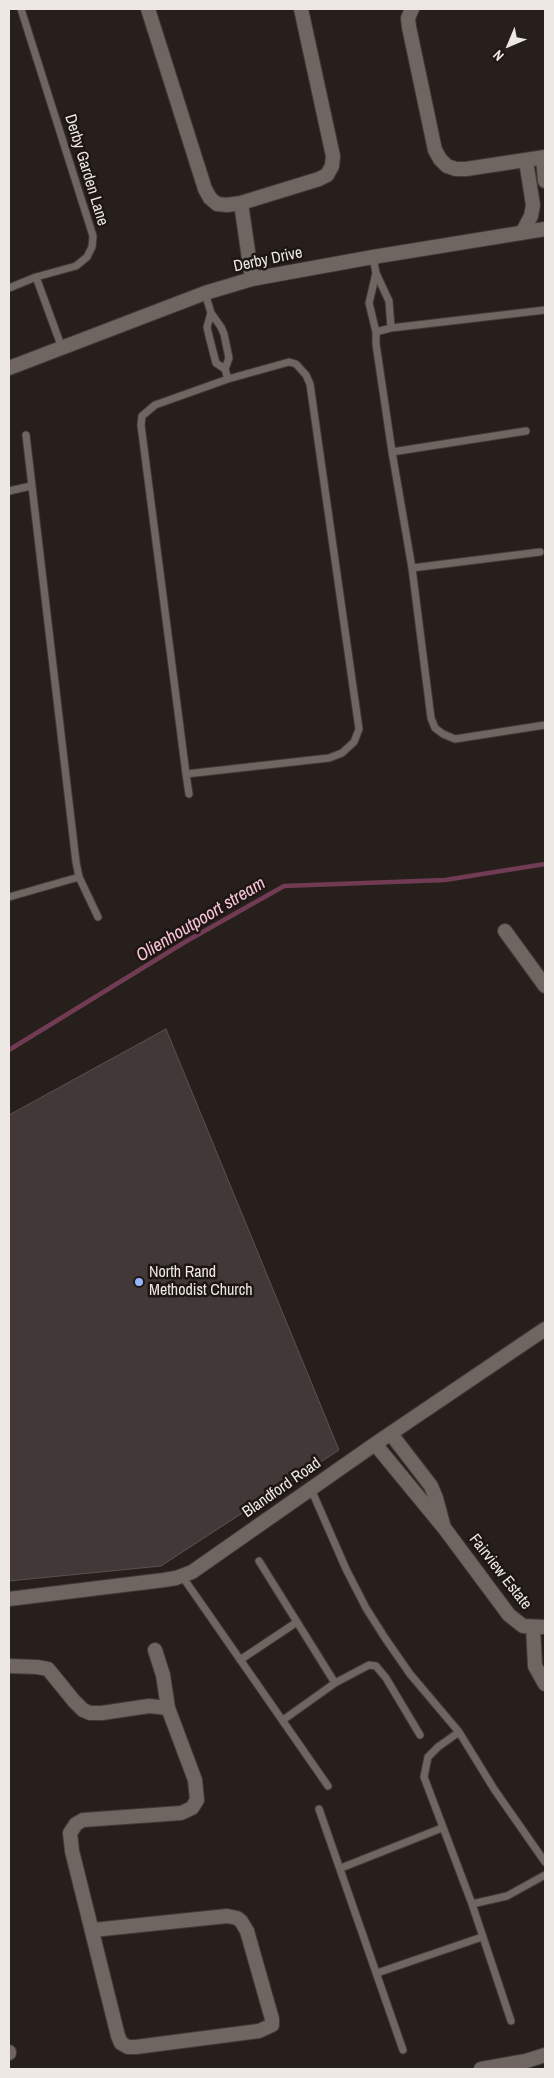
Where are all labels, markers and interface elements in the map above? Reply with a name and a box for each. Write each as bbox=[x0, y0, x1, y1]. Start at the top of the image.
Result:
north arrow bbox=[484, 20, 534, 70]
text: N bbox=[489, 46, 508, 65]
street label: Derby Garden Lane bbox=[60, 112, 112, 228]
street label: Derby Drive bbox=[232, 243, 304, 277]
water label: Olienhoutpoort stream bbox=[132, 873, 270, 967]
place label: North Rand Methodist Church bbox=[149, 1263, 253, 1301]
marker: North Rand Methodist Church bbox=[133, 1276, 145, 1288]
street label: Blandford Road bbox=[239, 1454, 325, 1522]
street label: Fairview Estate bbox=[465, 1530, 535, 1614]

